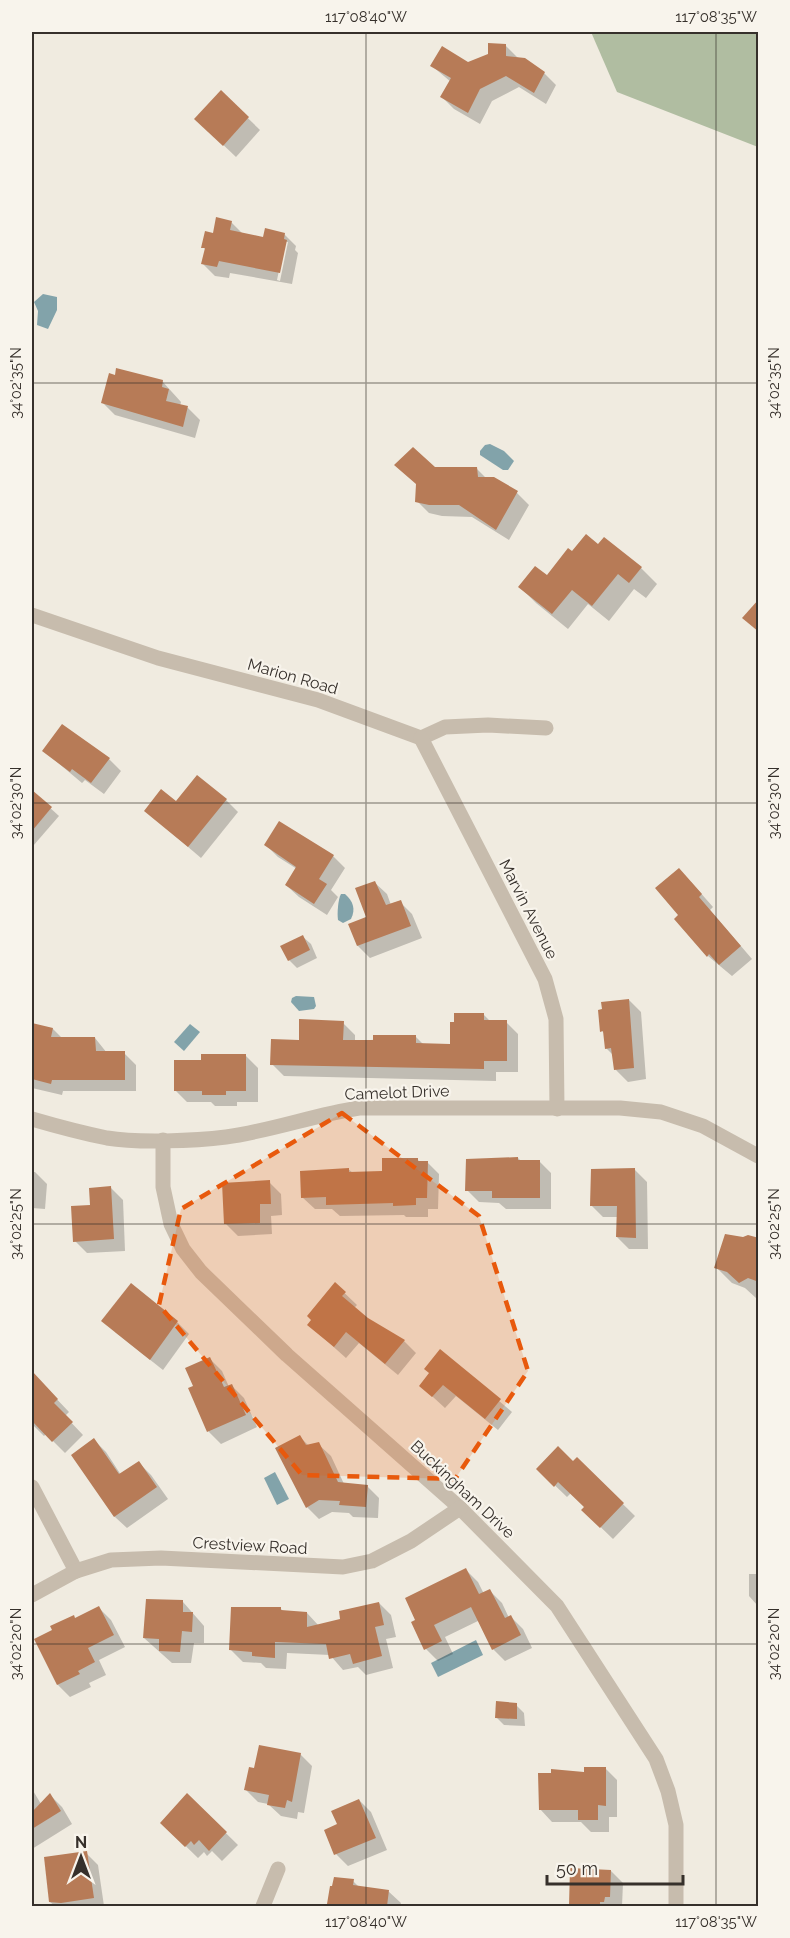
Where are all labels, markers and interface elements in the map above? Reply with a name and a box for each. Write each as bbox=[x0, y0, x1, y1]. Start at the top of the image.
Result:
text: 117°08'40"W bbox=[325, 8, 407, 26]
text: 117°08'35"W bbox=[675, 8, 757, 26]
text: 34°02'35"N bbox=[7, 347, 25, 419]
text: 34°02'35"N bbox=[765, 347, 783, 419]
street label: Marion Road bbox=[245, 655, 340, 698]
text: 34°02'30"N bbox=[7, 767, 25, 839]
text: 34°02'30"N bbox=[765, 767, 783, 839]
street label: Marvin Avenue bbox=[495, 856, 562, 962]
street label: Camelot Drive bbox=[344, 1081, 450, 1104]
text: 34°02'25"N bbox=[7, 1188, 25, 1260]
text: 34°02'25"N bbox=[765, 1188, 783, 1260]
street label: Buckingham Drive bbox=[407, 1436, 519, 1542]
street label: Crestview Road bbox=[192, 1533, 308, 1558]
text: 34°02'20"N bbox=[7, 1608, 25, 1680]
text: 34°02'20"N bbox=[765, 1608, 783, 1680]
north arrow bbox=[51, 1827, 111, 1887]
text: N bbox=[75, 1833, 87, 1852]
scale bar bbox=[547, 1848, 684, 1886]
text: 50 m bbox=[556, 1858, 598, 1879]
text: 117°08'40"W bbox=[325, 1913, 407, 1931]
text: 117°08'35"W bbox=[675, 1913, 757, 1931]

